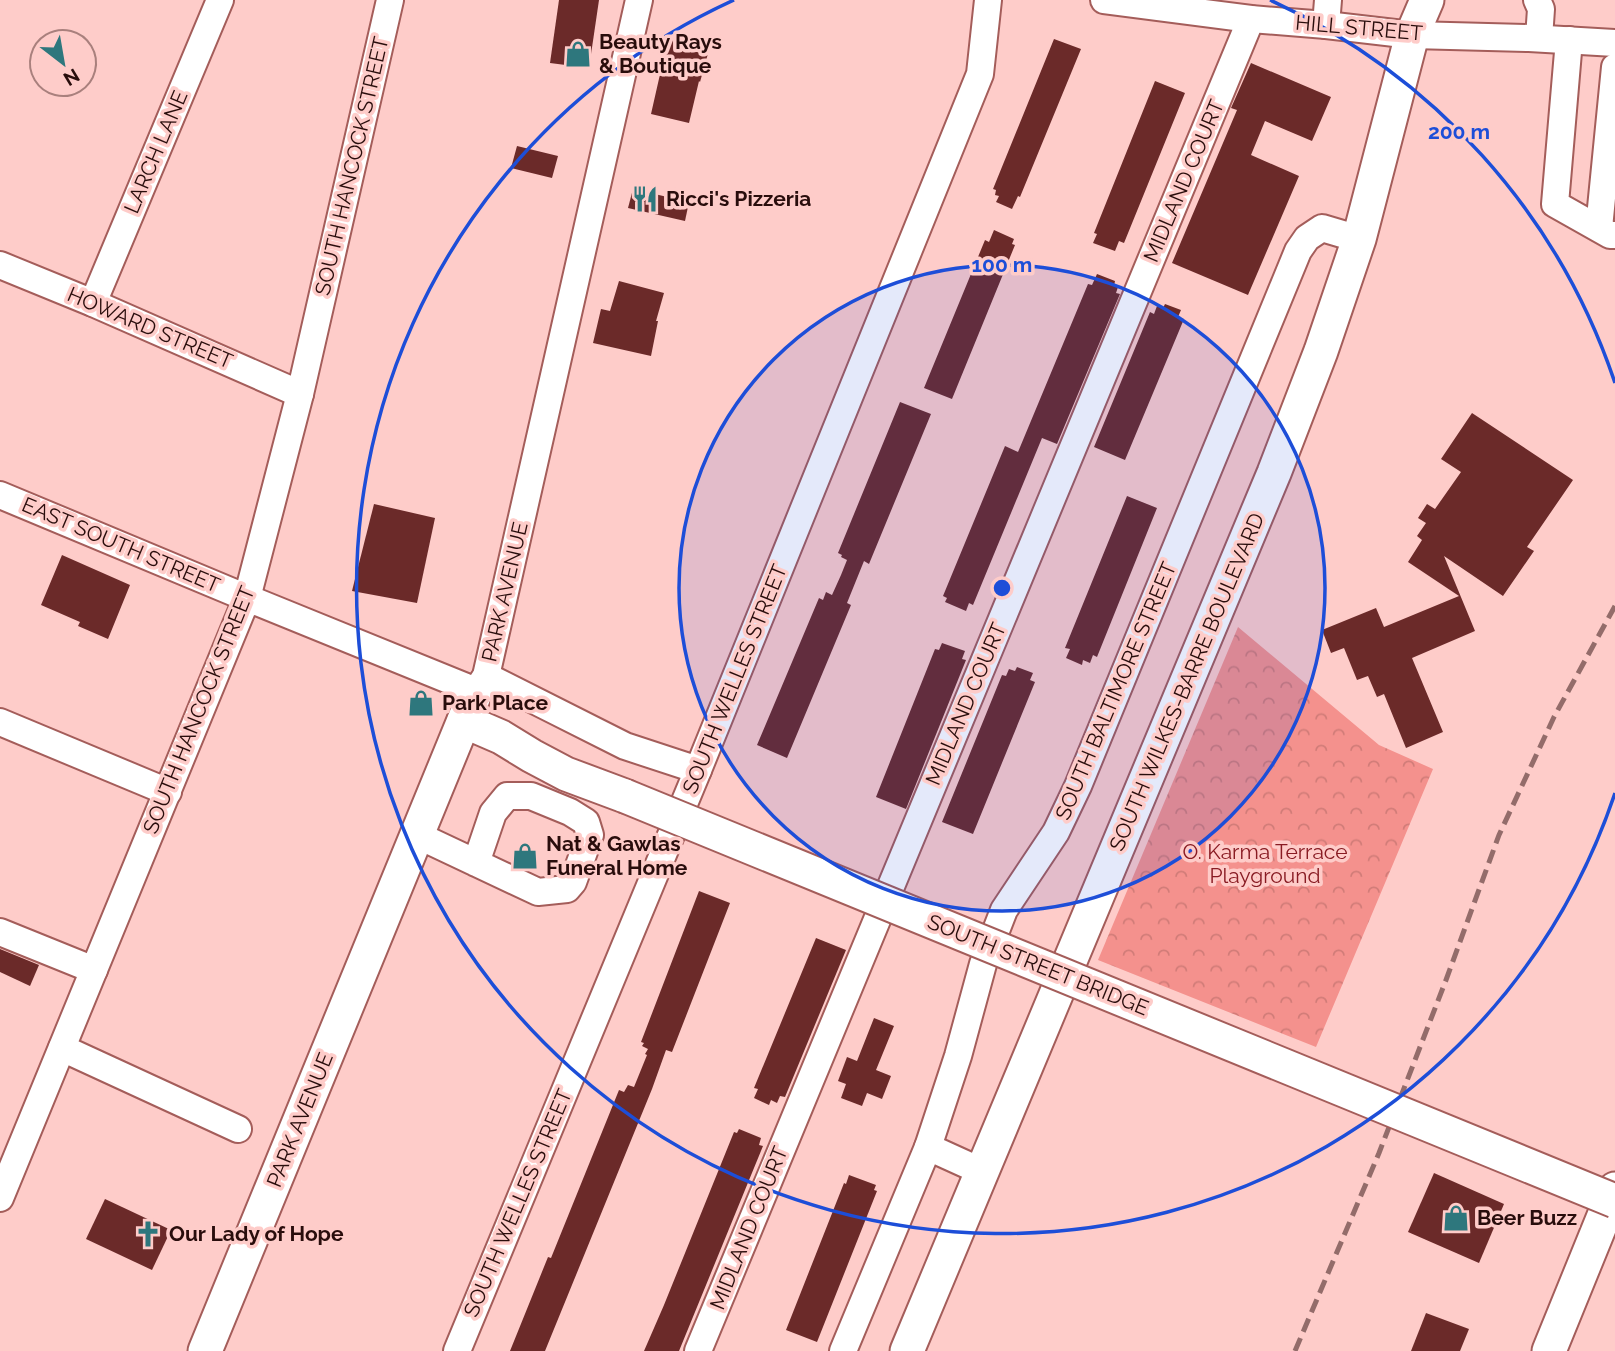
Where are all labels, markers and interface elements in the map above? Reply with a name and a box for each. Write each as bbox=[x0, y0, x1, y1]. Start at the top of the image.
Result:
street label: HILL STREET bbox=[1294, 9, 1424, 46]
north arrow bbox=[28, 28, 98, 98]
place label: Beauty Rays & Boutique bbox=[599, 29, 722, 78]
street label: SOUTH HANCOCK STREET bbox=[310, 34, 393, 298]
shop icon: Beauty Rays & Boutique bbox=[563, 39, 593, 69]
text: N bbox=[60, 64, 84, 91]
street label: LARCH LANE bbox=[118, 87, 193, 217]
street label: MIDLAND COURT bbox=[1138, 96, 1229, 266]
text: 200 m bbox=[1428, 119, 1490, 144]
restaurant icon: Ricci's Pizzeria bbox=[630, 184, 660, 214]
place label: Ricci's Pizzeria bbox=[666, 186, 811, 211]
text: 100 m bbox=[972, 252, 1032, 277]
street label: HOWARD STREET bbox=[64, 281, 237, 374]
street label: EAST SOUTH STREET bbox=[18, 491, 224, 598]
street label: SOUTH WILKES-BARRE BOULEVARD bbox=[1104, 509, 1269, 854]
street label: PARK AVENUE bbox=[476, 520, 533, 664]
street label: SOUTH BALTIMORE STREET bbox=[1050, 558, 1181, 823]
street label: SOUTH WELLES STREET bbox=[677, 560, 792, 797]
centre of rings bbox=[990, 576, 1014, 600]
street label: SOUTH HANCOCK STREET bbox=[137, 582, 260, 837]
street label: MIDLAND COURT bbox=[920, 619, 1011, 789]
shop icon: Park Place bbox=[406, 688, 436, 718]
place label: Park Place bbox=[442, 690, 548, 715]
place label: Nat & Gawlas Funeral Home bbox=[546, 831, 688, 880]
park label: O. Karma Terrace Playground bbox=[1182, 839, 1348, 888]
shop icon: Nat & Gawlas Funeral Home bbox=[510, 841, 540, 871]
street label: SOUTH STREET BRIDGE bbox=[924, 909, 1152, 1020]
street label: PARK AVENUE bbox=[261, 1049, 338, 1191]
street label: SOUTH WELLES STREET bbox=[458, 1085, 577, 1320]
street label: MIDLAND COURT bbox=[704, 1142, 793, 1313]
shop icon: Beer Buzz bbox=[1441, 1203, 1471, 1233]
place label: Beer Buzz bbox=[1477, 1205, 1577, 1230]
church icon: Our Lady of Hope bbox=[133, 1219, 163, 1249]
place label: Our Lady of Hope bbox=[169, 1221, 344, 1246]

